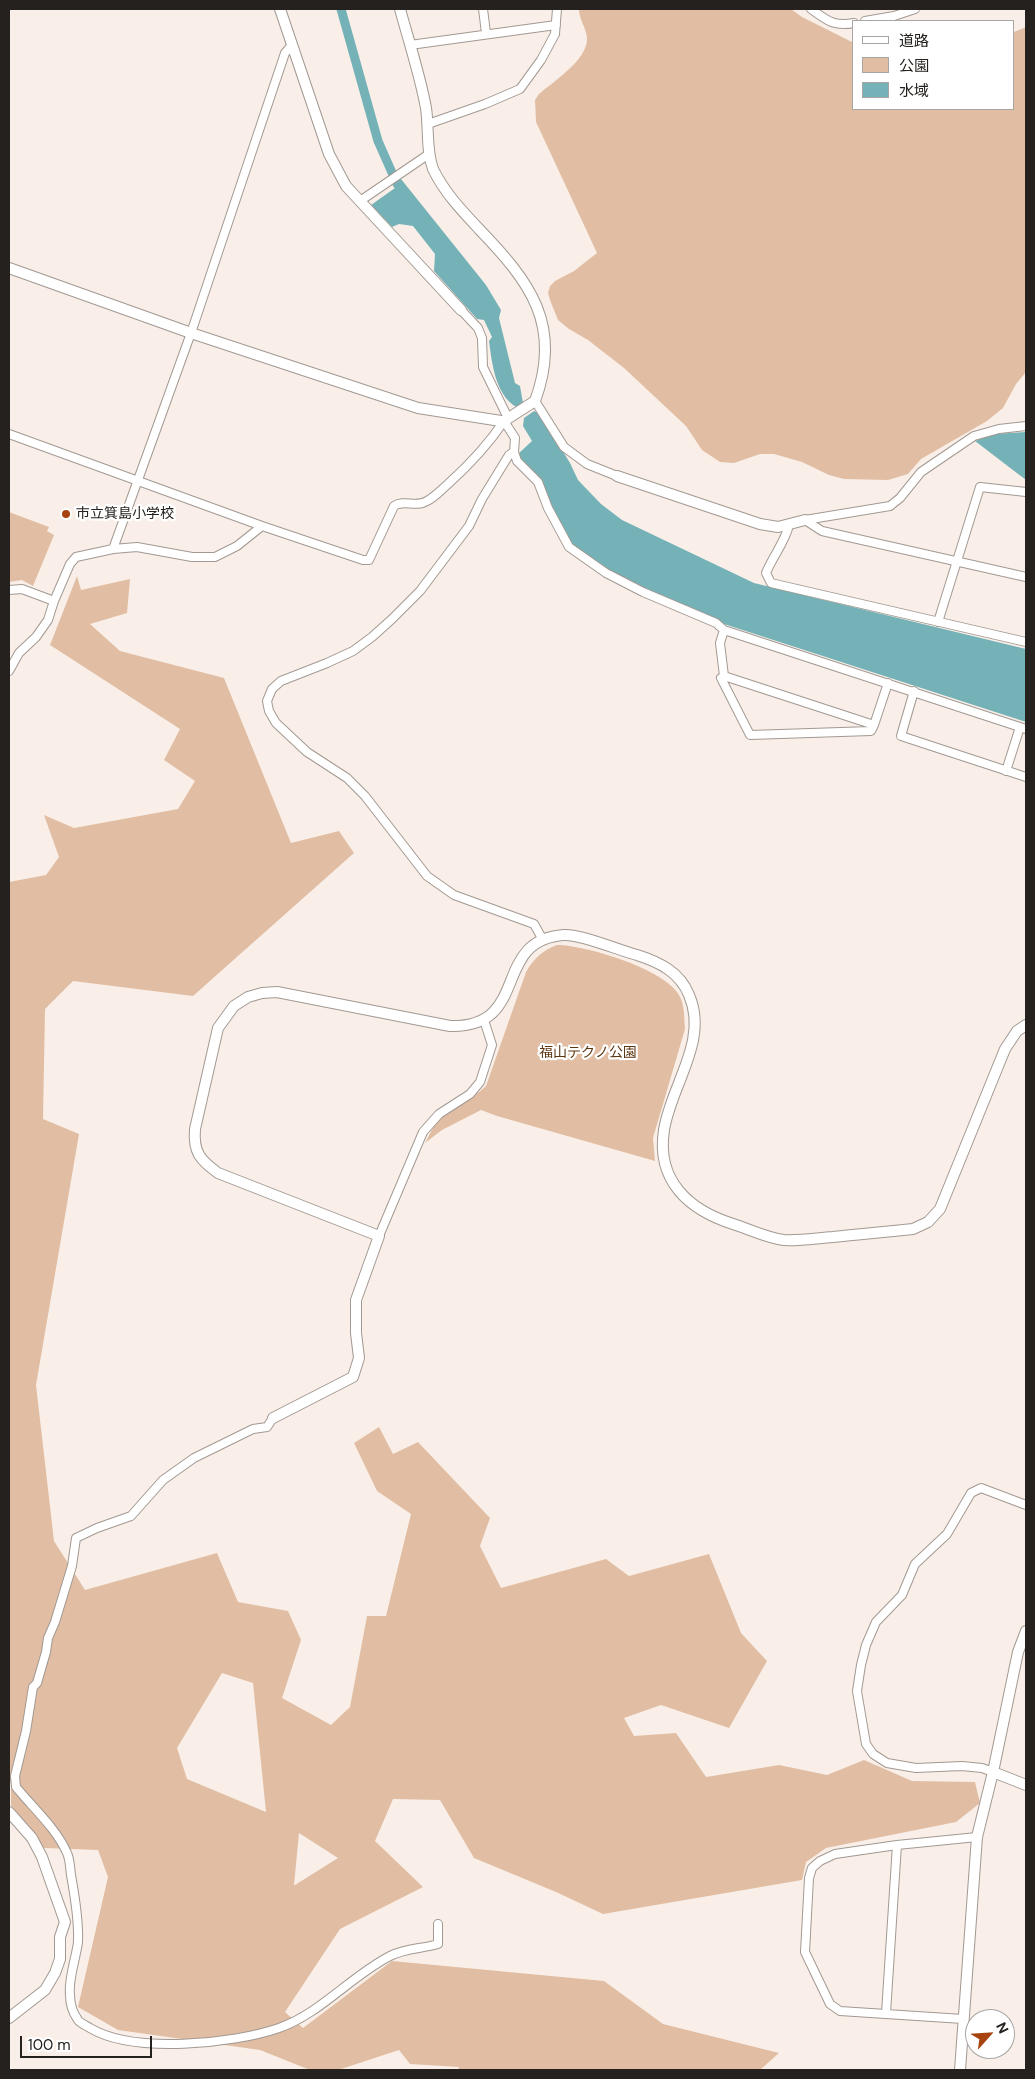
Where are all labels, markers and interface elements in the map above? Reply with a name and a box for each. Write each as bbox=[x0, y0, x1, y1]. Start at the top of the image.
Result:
legend bbox=[852, 20, 1015, 110]
text: 道路 bbox=[899, 31, 929, 51]
text: 公園 bbox=[899, 56, 929, 76]
text: 水域 bbox=[899, 81, 929, 101]
place label: 市立箕島小学校 bbox=[76, 506, 174, 522]
marker: 市立箕島小学校 bbox=[60, 508, 72, 520]
park label: 福山テクノ公園 bbox=[539, 1045, 637, 1061]
north arrow bbox=[965, 2009, 1015, 2059]
text: N bbox=[992, 2019, 1013, 2036]
scale bar bbox=[22, 2026, 155, 2058]
text: 100 m bbox=[28, 2035, 71, 2055]

